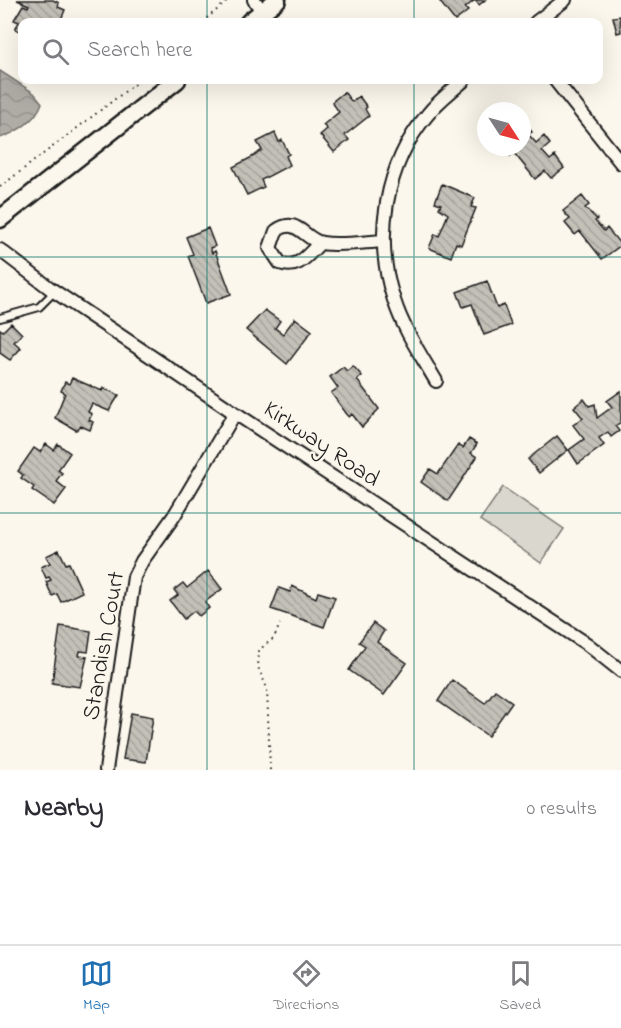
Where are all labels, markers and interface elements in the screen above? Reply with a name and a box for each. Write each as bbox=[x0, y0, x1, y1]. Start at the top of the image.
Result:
search box bbox=[18, 18, 603, 84]
icon: search bbox=[39, 35, 72, 68]
text: Search here bbox=[87, 35, 192, 67]
north arrow bbox=[477, 102, 531, 156]
street label: Kirkway Road bbox=[255, 393, 387, 498]
street label: Standish Court bbox=[75, 569, 135, 723]
text: Nearby bbox=[24, 790, 103, 828]
text: 0 results bbox=[526, 795, 597, 824]
tab: Map bbox=[80, 957, 113, 1017]
tab: Directions bbox=[273, 957, 339, 1017]
tab: Saved bbox=[499, 957, 541, 1017]

